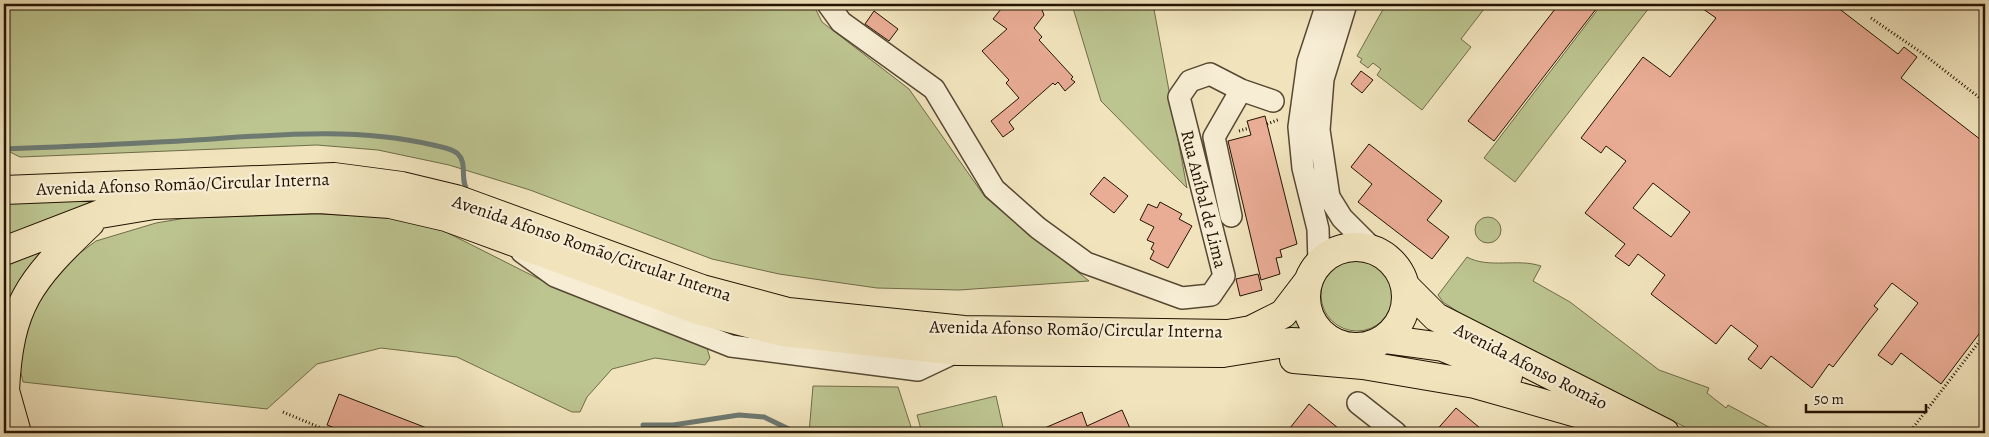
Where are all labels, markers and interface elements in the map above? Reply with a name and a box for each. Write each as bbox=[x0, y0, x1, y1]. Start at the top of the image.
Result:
street label: Rua Aníbal de Lima bbox=[1175, 127, 1233, 271]
street label: Avenida Afonso Romão/Circular Interna bbox=[35, 167, 331, 201]
street label: Avenida Afonso Romão/Circular Interna bbox=[448, 189, 735, 307]
street label: Avenida Afonso Romão/Circular Interna bbox=[928, 314, 1224, 344]
street label: Avenida Afonso Romão bbox=[1449, 316, 1612, 415]
scale bar bbox=[1806, 382, 1926, 414]
text: 50 m bbox=[1814, 389, 1844, 409]

